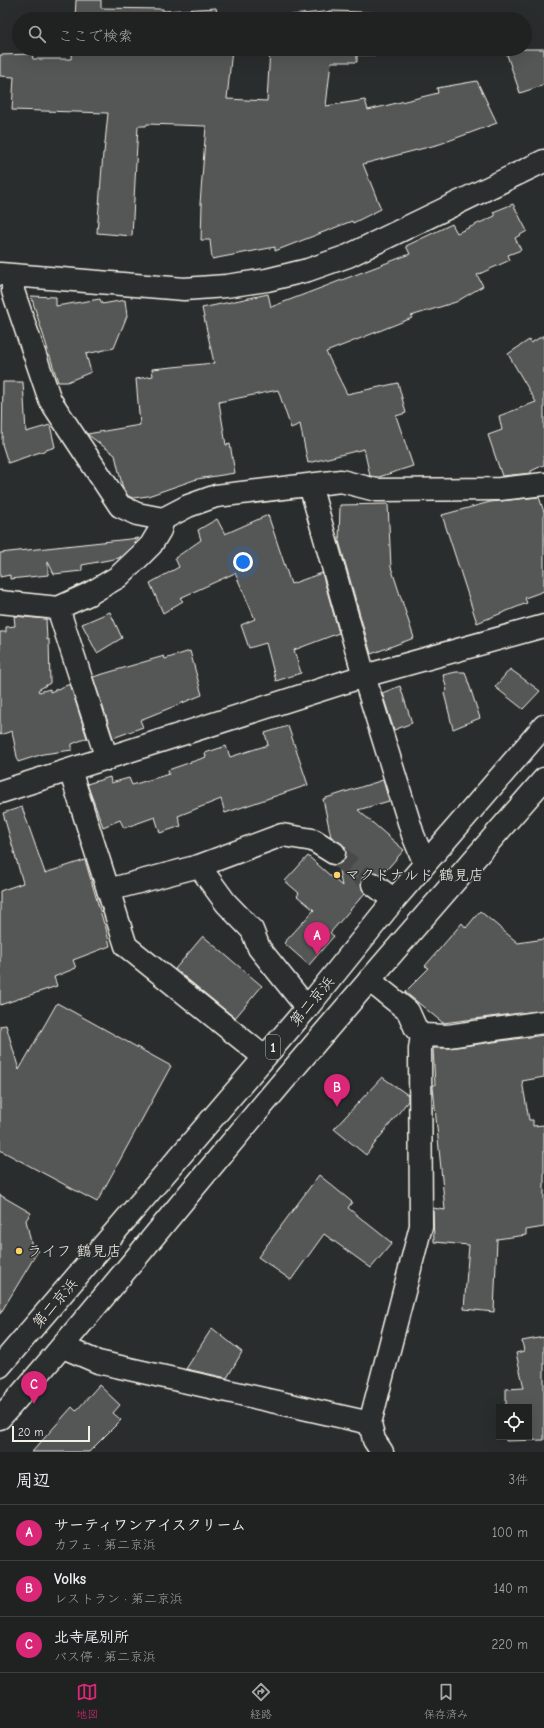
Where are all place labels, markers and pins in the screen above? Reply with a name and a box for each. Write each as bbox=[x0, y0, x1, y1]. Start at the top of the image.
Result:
place label: マクドナルド 鶴見店 bbox=[345, 866, 484, 884]
marker: マクドナルド 鶴見店 bbox=[332, 870, 342, 880]
pin: A bbox=[304, 922, 330, 955]
pin: B bbox=[324, 1074, 350, 1107]
place label: ライフ 鶴見店 bbox=[27, 1242, 121, 1260]
marker: ライフ 鶴見店 bbox=[14, 1246, 24, 1256]
pin: C bbox=[21, 1371, 47, 1404]

